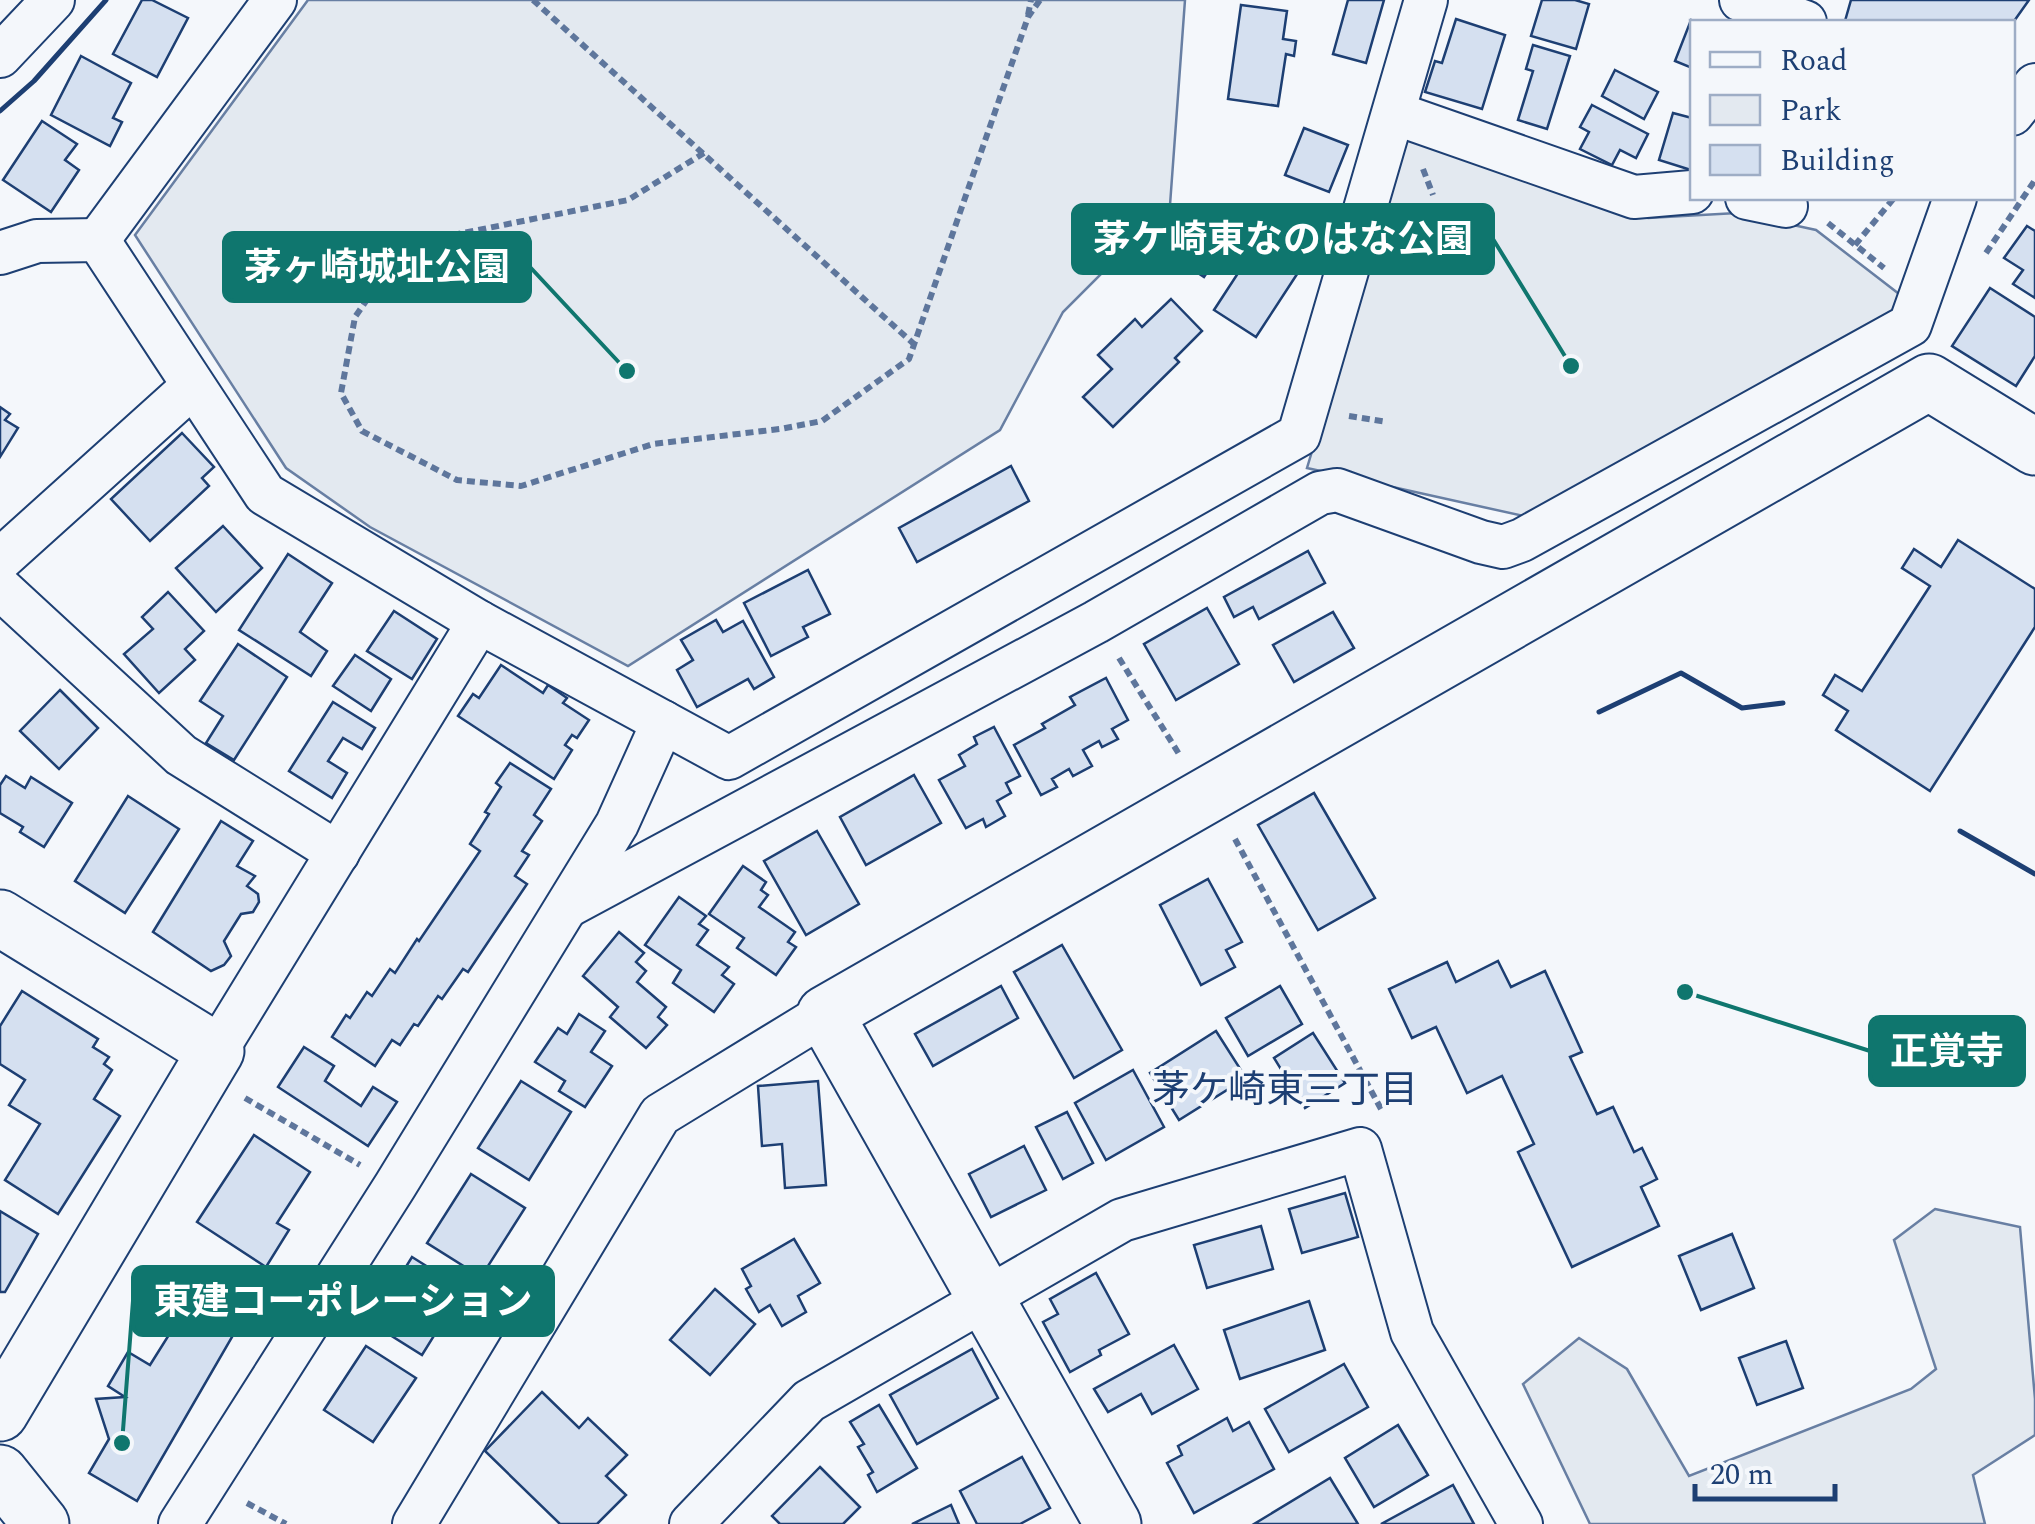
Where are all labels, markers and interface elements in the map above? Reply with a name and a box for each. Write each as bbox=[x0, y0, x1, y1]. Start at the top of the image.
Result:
legend bbox=[1690, 20, 2015, 200]
text: Road bbox=[1780, 38, 1848, 84]
text: Park bbox=[1780, 88, 1842, 134]
text: Building bbox=[1780, 138, 1895, 184]
callout: 茅ケ崎東なのはな公園 bbox=[1073, 205, 1493, 273]
text: 茅ケ崎東なのはな公園 bbox=[1093, 212, 1473, 270]
callout: 茅ヶ崎城址公園 bbox=[224, 233, 530, 301]
text: 茅ヶ崎城址公園 bbox=[244, 240, 510, 298]
callout: 正覚寺 bbox=[1870, 1017, 2024, 1085]
text: 正覚寺 bbox=[1890, 1024, 2004, 1082]
district label: 茅ケ崎東三丁目 bbox=[1152, 1062, 1418, 1120]
callout: 東建コーポレーション bbox=[133, 1267, 553, 1335]
text: 東建コーポレーション bbox=[153, 1274, 533, 1332]
scale bar bbox=[1695, 1439, 1835, 1501]
text: 20 m bbox=[1710, 1452, 1773, 1498]

